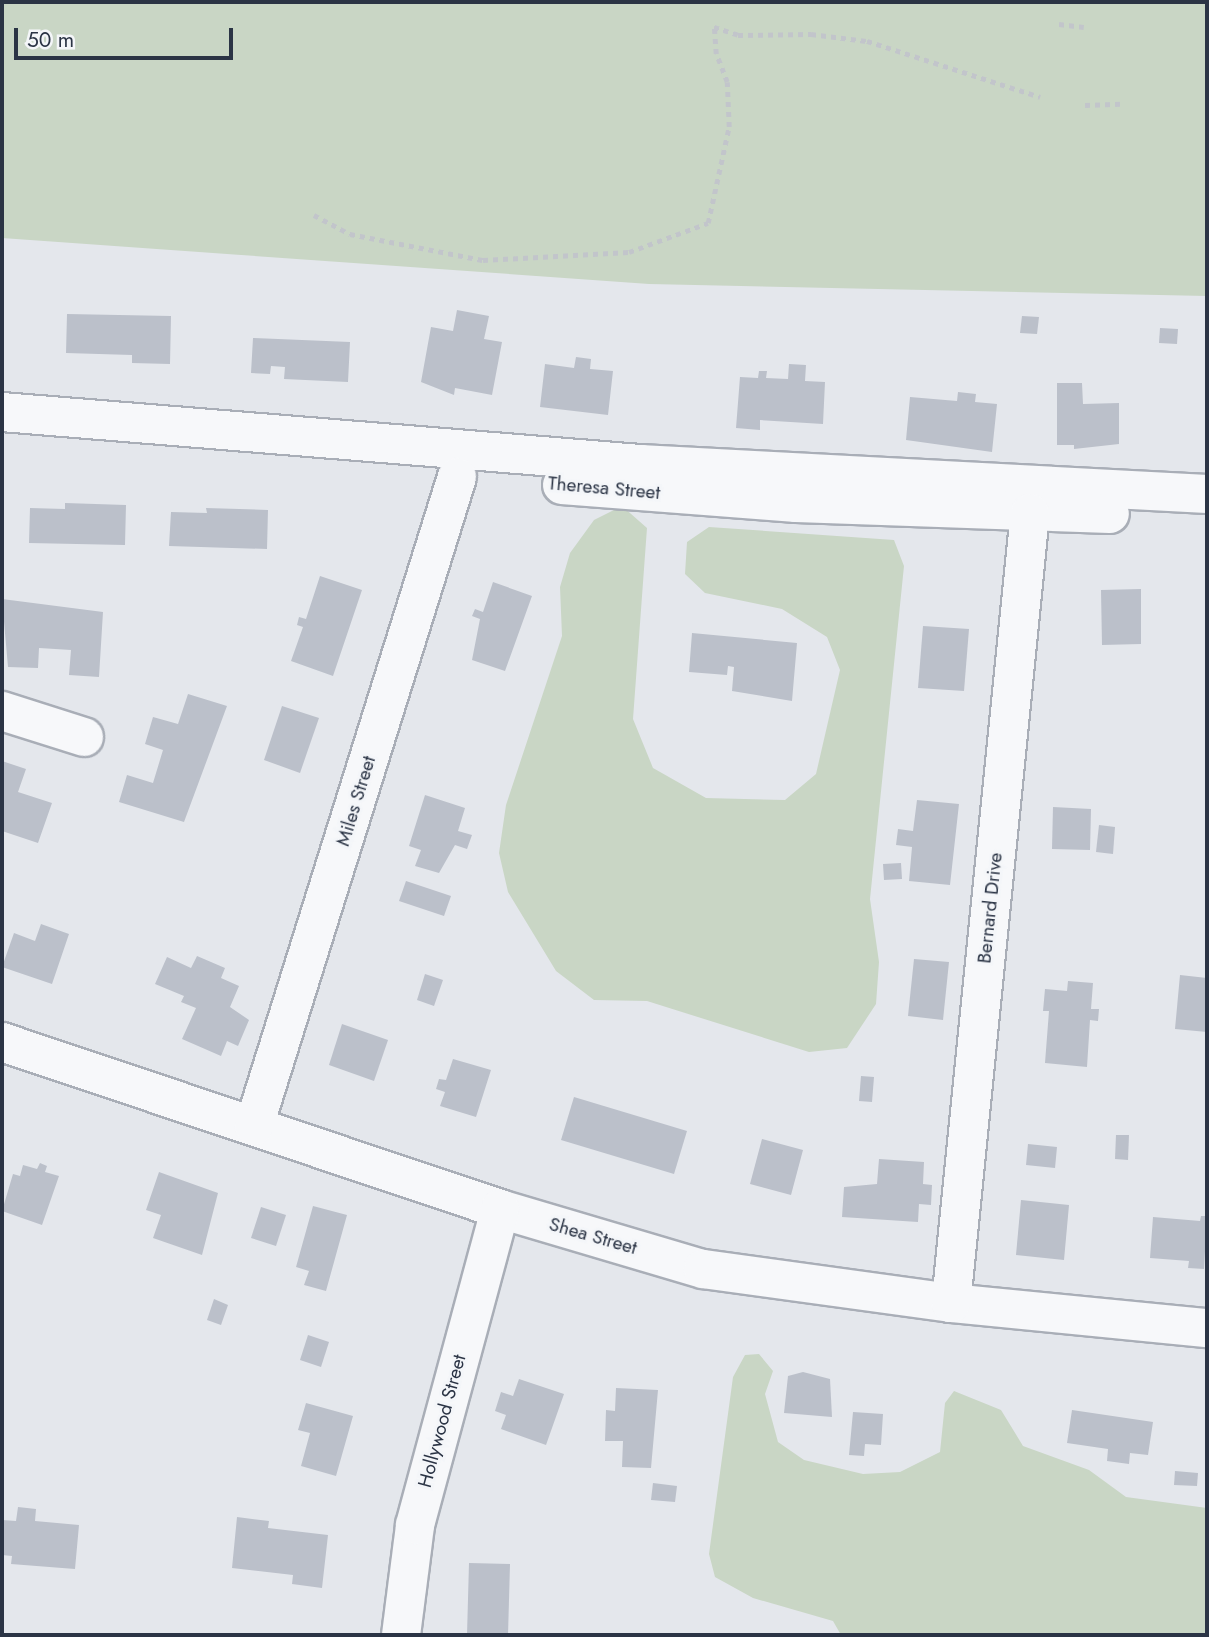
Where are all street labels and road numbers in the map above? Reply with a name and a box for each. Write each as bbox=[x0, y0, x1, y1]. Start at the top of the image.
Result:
street label: Theresa Street bbox=[547, 472, 661, 504]
street label: Miles Street bbox=[331, 753, 381, 849]
street label: Bernard Drive bbox=[973, 851, 1007, 965]
street label: Shea Street bbox=[546, 1213, 640, 1259]
street label: Hollywood Street bbox=[413, 1352, 471, 1490]

